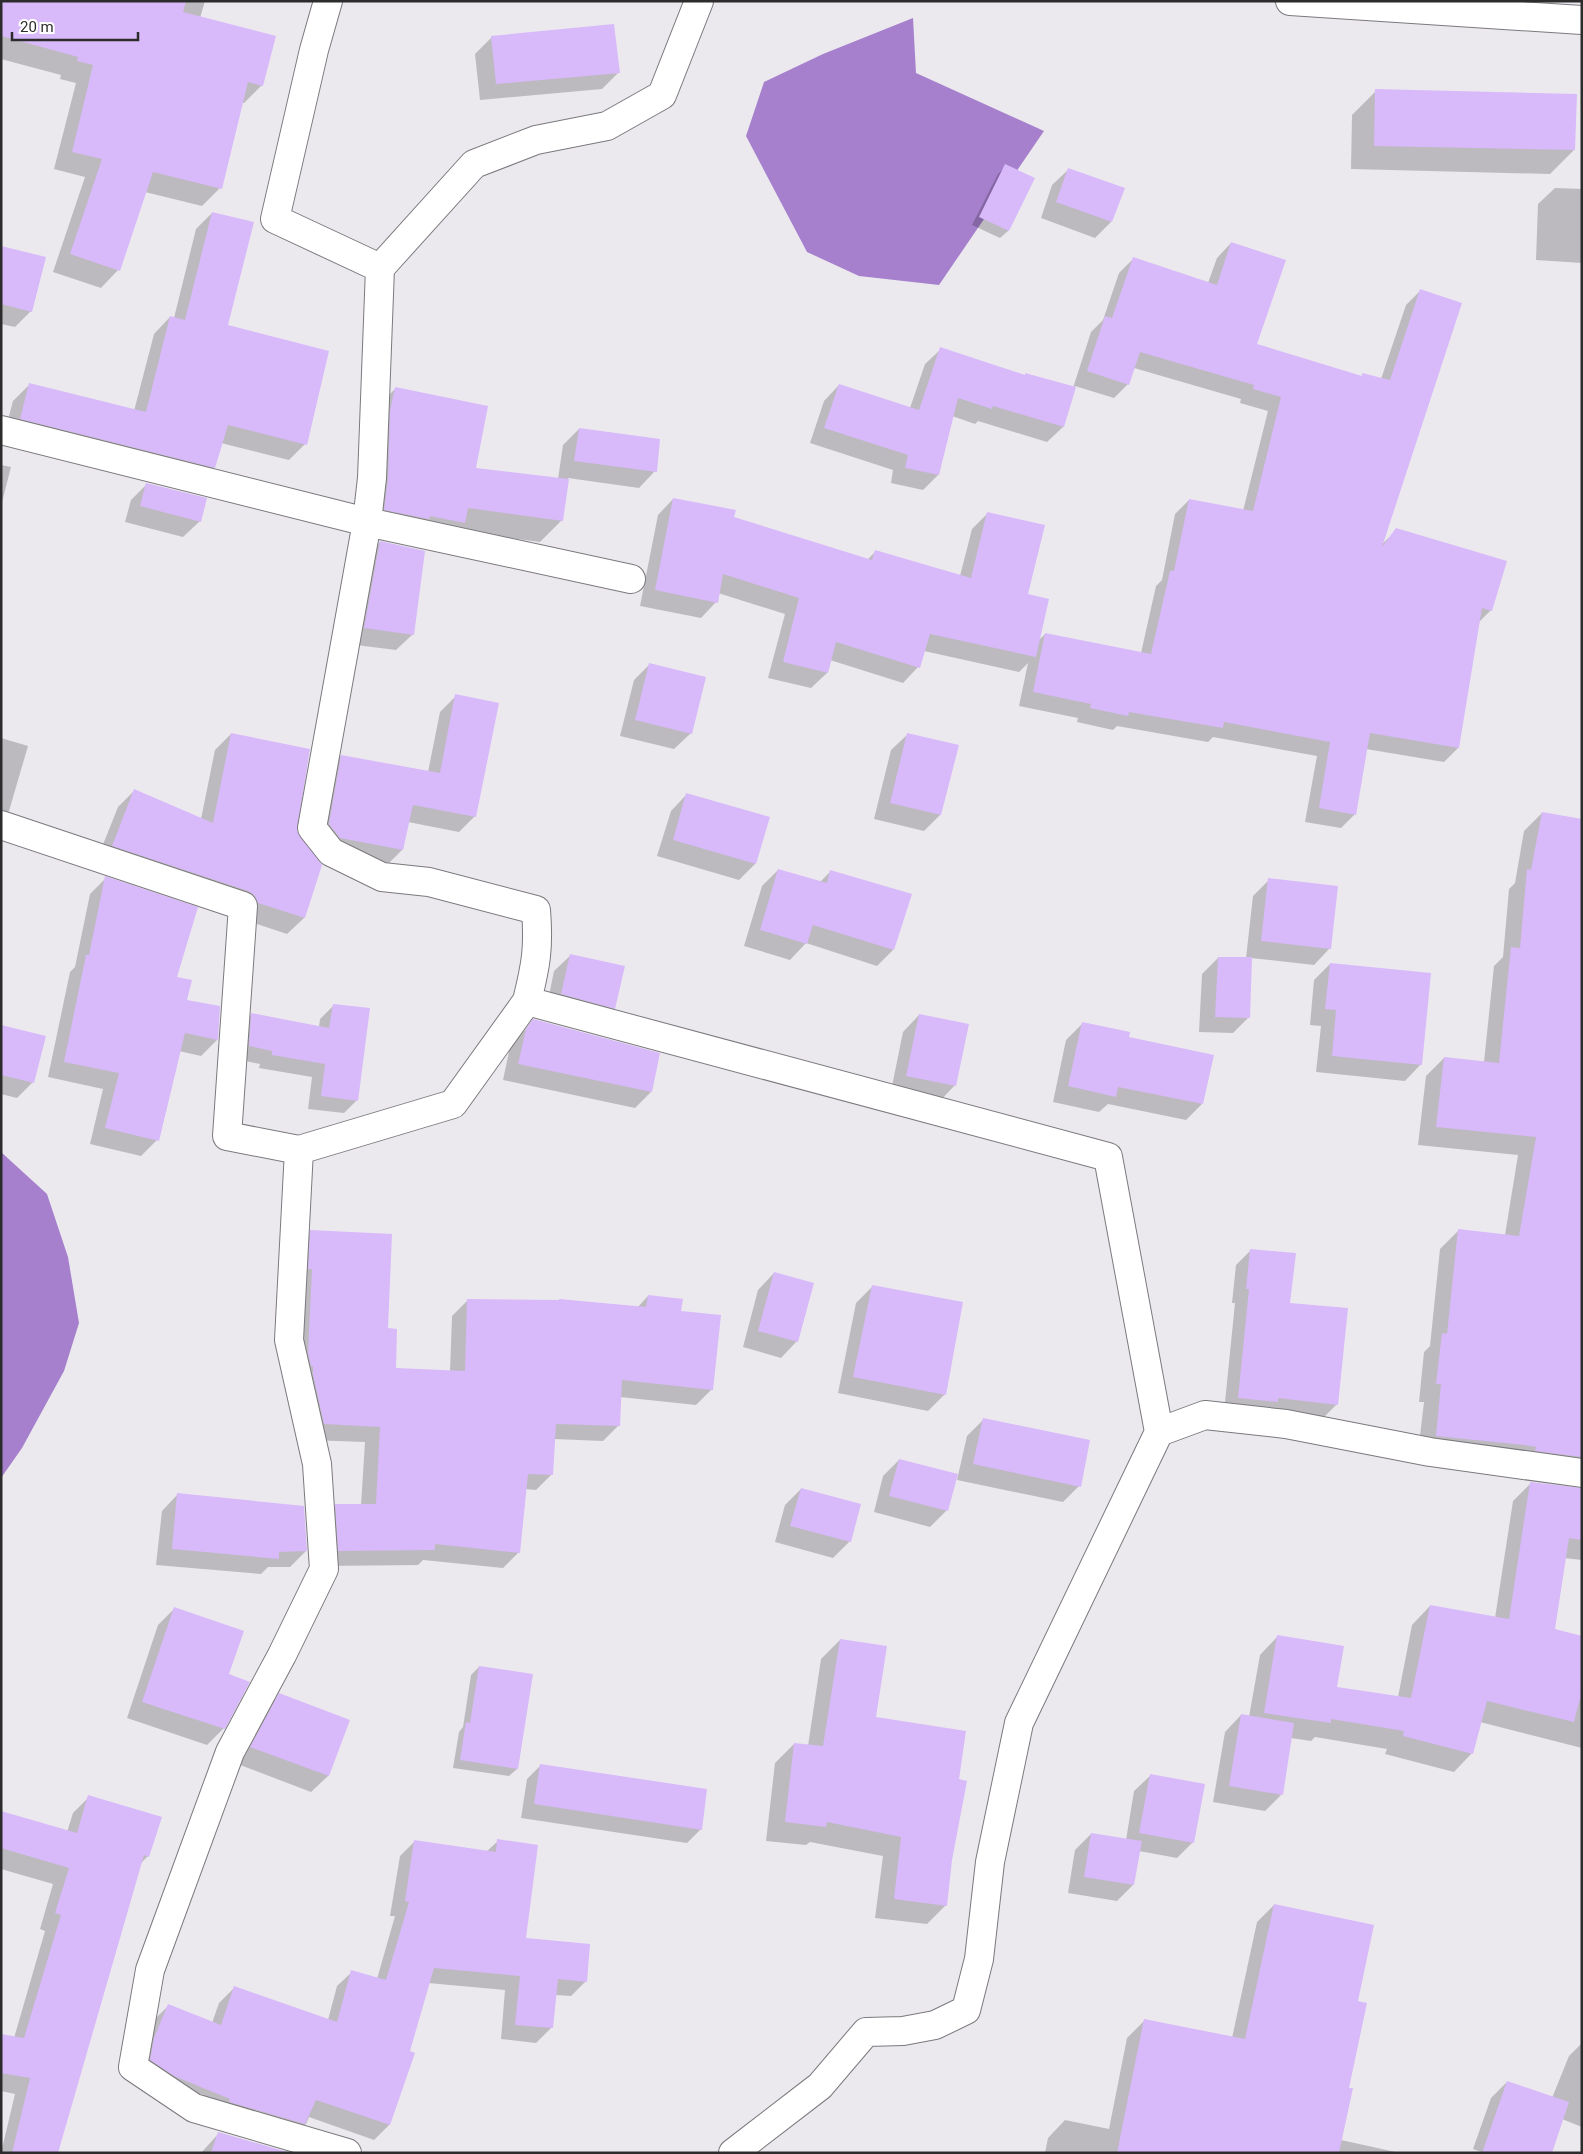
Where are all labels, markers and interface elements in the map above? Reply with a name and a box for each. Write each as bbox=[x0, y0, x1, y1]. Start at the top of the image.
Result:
scale bar bbox=[12, 10, 139, 42]
text: 20 m bbox=[20, 18, 54, 36]

